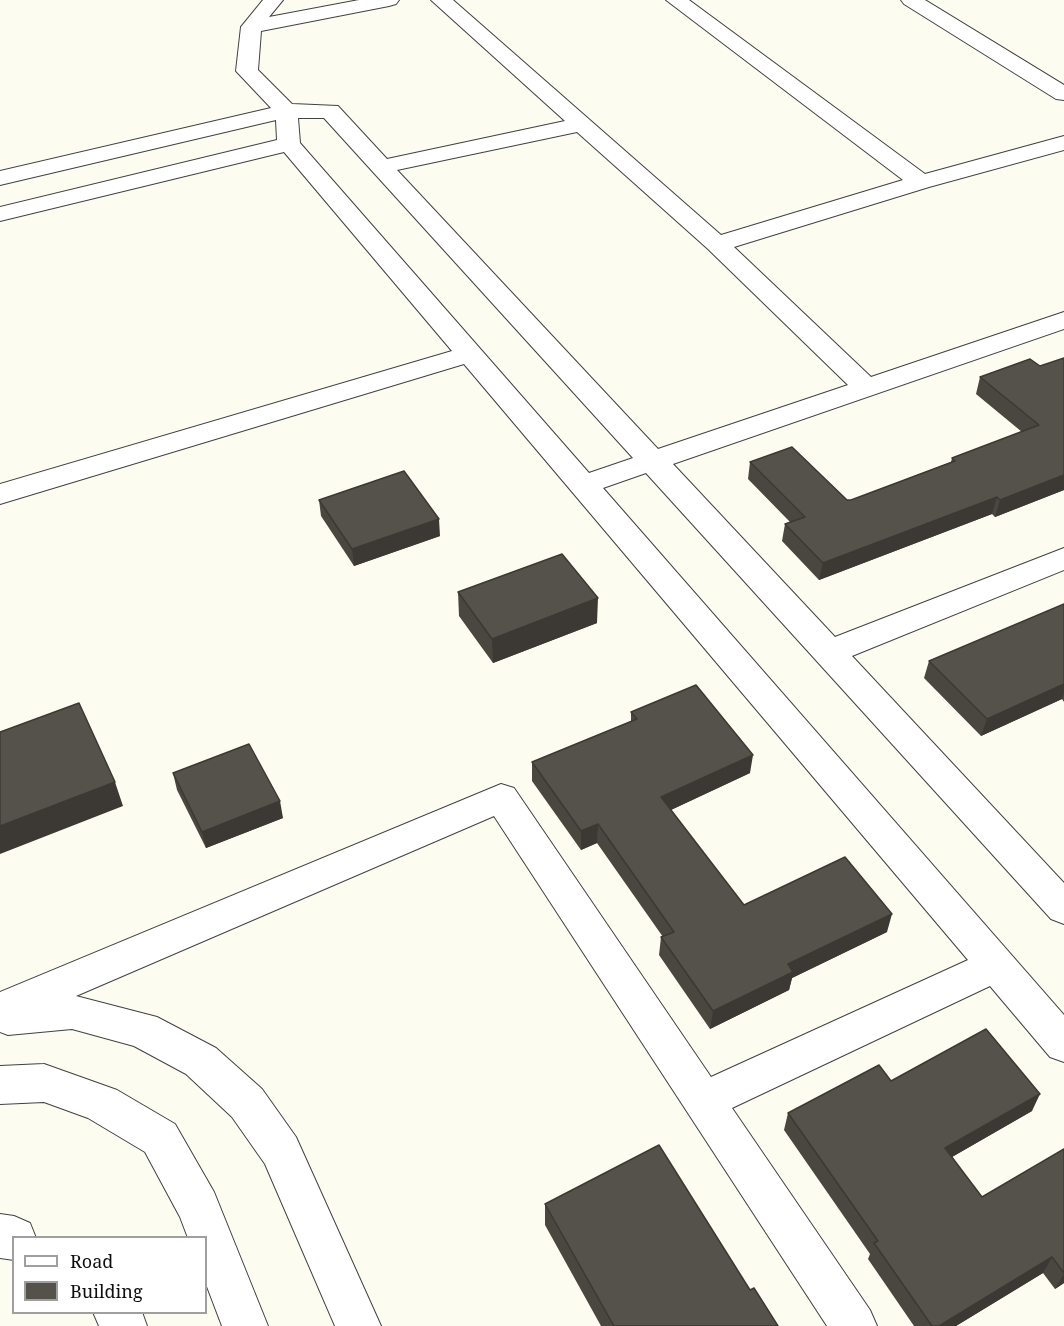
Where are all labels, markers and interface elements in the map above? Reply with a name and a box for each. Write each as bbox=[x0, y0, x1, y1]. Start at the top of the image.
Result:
legend bbox=[12, 1236, 207, 1314]
text: Road bbox=[70, 1249, 113, 1273]
text: Building bbox=[70, 1279, 143, 1303]

